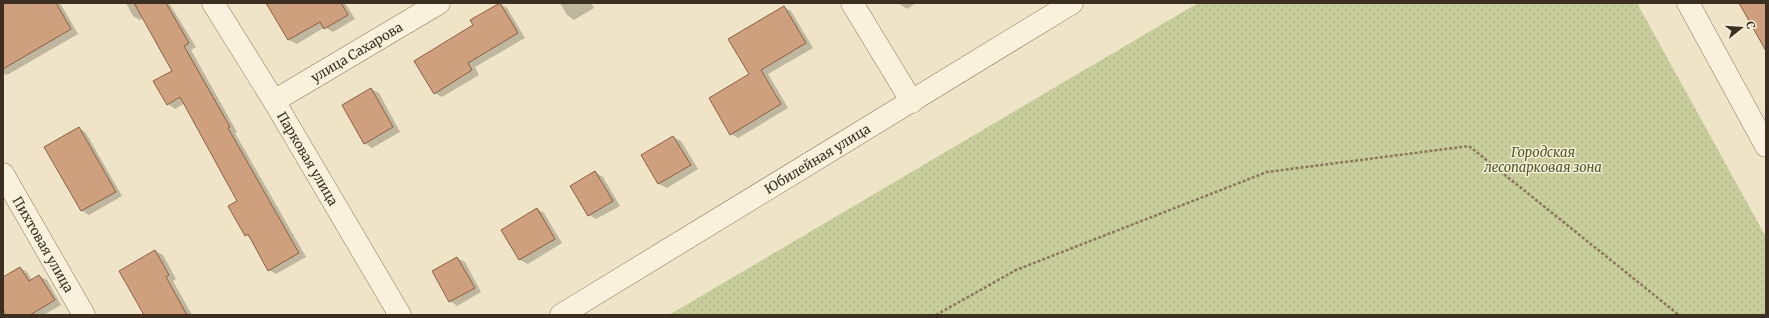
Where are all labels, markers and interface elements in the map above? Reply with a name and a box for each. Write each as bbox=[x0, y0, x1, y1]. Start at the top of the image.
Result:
north arrow bbox=[1721, 8, 1761, 48]
street label: улица Сахарова bbox=[308, 19, 406, 86]
text: С bbox=[1743, 20, 1758, 31]
street label: Парковая улица bbox=[273, 109, 342, 209]
street label: Юбилейная улица bbox=[761, 120, 873, 198]
park label: Городская лесопарковая зона bbox=[1483, 144, 1602, 176]
street label: Пихтовая улица bbox=[9, 193, 77, 296]

